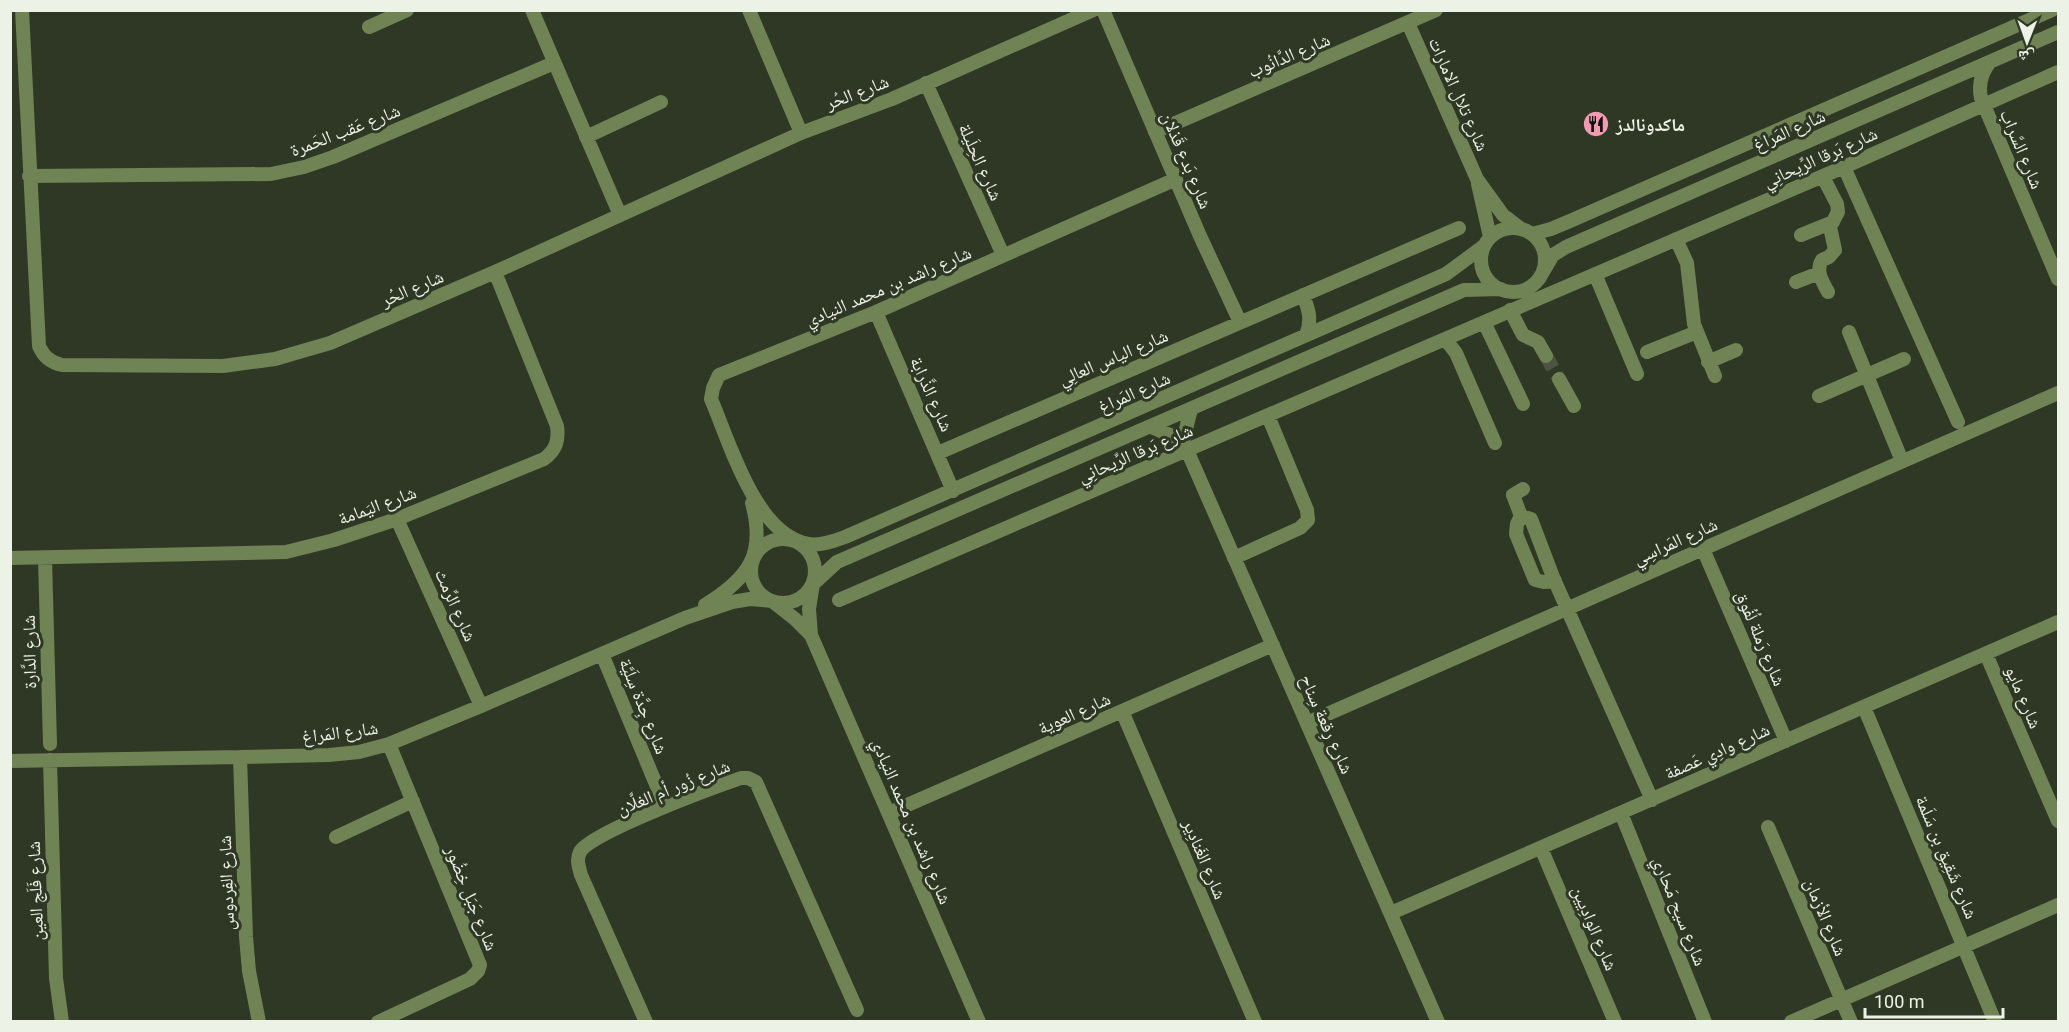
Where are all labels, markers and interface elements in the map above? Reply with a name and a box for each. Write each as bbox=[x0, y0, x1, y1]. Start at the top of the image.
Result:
north arrow bbox=[1997, 12, 2057, 72]
street label: شارع الدَّانُوب bbox=[1245, 28, 1333, 83]
street label: شارع تلال الامارات bbox=[1424, 34, 1494, 155]
text: ش bbox=[2018, 47, 2035, 66]
street label: شارع الحُر bbox=[821, 70, 892, 115]
street label: شارع عَقب الحَمرة bbox=[287, 99, 403, 162]
street label: شارع المَراغ bbox=[1750, 105, 1829, 156]
street label: شارع السَّراب bbox=[1995, 106, 2048, 192]
street label: شارع بَدع قَذلان bbox=[1156, 108, 1217, 212]
restaurant icon: ماكدونالدز bbox=[1581, 109, 1611, 139]
place label: ماكدونالدز bbox=[1615, 114, 1685, 135]
street label: شارع الحِلَيلة bbox=[954, 120, 1007, 204]
street label: شارع بَرقا الرِّيحانِي bbox=[1760, 122, 1882, 196]
street label: شارع راشد بن محمد النيادي bbox=[802, 242, 976, 335]
street label: شارع الحُر bbox=[377, 265, 447, 312]
street label: شارع الياس العالِي bbox=[1055, 325, 1173, 394]
street label: شارع الذَّرابة bbox=[905, 353, 958, 435]
street label: شارع المَراغ bbox=[1095, 367, 1174, 418]
street label: شارع بَرقا الرِّيحانِي bbox=[1074, 419, 1197, 491]
street label: شارع اليَمامة bbox=[335, 481, 419, 530]
street label: شارع المَراسِي bbox=[1630, 513, 1722, 573]
street label: شارع الرِّمث bbox=[430, 566, 481, 645]
street label: شارع رَملة لُفُوق bbox=[1731, 587, 1791, 689]
street label: شارع الدَّارة bbox=[18, 615, 41, 689]
street label: شارع جِدَّة سِلَيَّة bbox=[613, 655, 673, 758]
street label: شارع مايو bbox=[2001, 662, 2047, 732]
street label: شارع رِقعة سِناح bbox=[1293, 671, 1358, 778]
street label: شارع العوية bbox=[1035, 688, 1114, 739]
street label: شارع المَراغ bbox=[301, 717, 379, 748]
street label: شارع وادِي عَصفة bbox=[1661, 719, 1775, 788]
street label: شارع راشد بن محمد النيادي bbox=[863, 735, 956, 909]
street label: شارع زُور أم الغلَّان bbox=[613, 754, 733, 821]
street label: شارع شَقِيق بن سَلَمة bbox=[1911, 792, 1982, 922]
street label: شارع الغَنادِير bbox=[1177, 815, 1231, 903]
street label: شارع الفِردوس bbox=[214, 835, 239, 931]
street label: شارع فَلَج العين bbox=[23, 841, 49, 941]
street label: شارع جَبَل خِضُور bbox=[440, 842, 503, 954]
street label: شارع سيح مَحاري bbox=[1644, 853, 1712, 971]
street label: شارع الأزمان bbox=[1799, 875, 1852, 959]
street label: شارع الوادِيين bbox=[1567, 882, 1622, 974]
scale bar bbox=[1865, 981, 2003, 1019]
text: 100 m bbox=[1874, 991, 1925, 1012]

